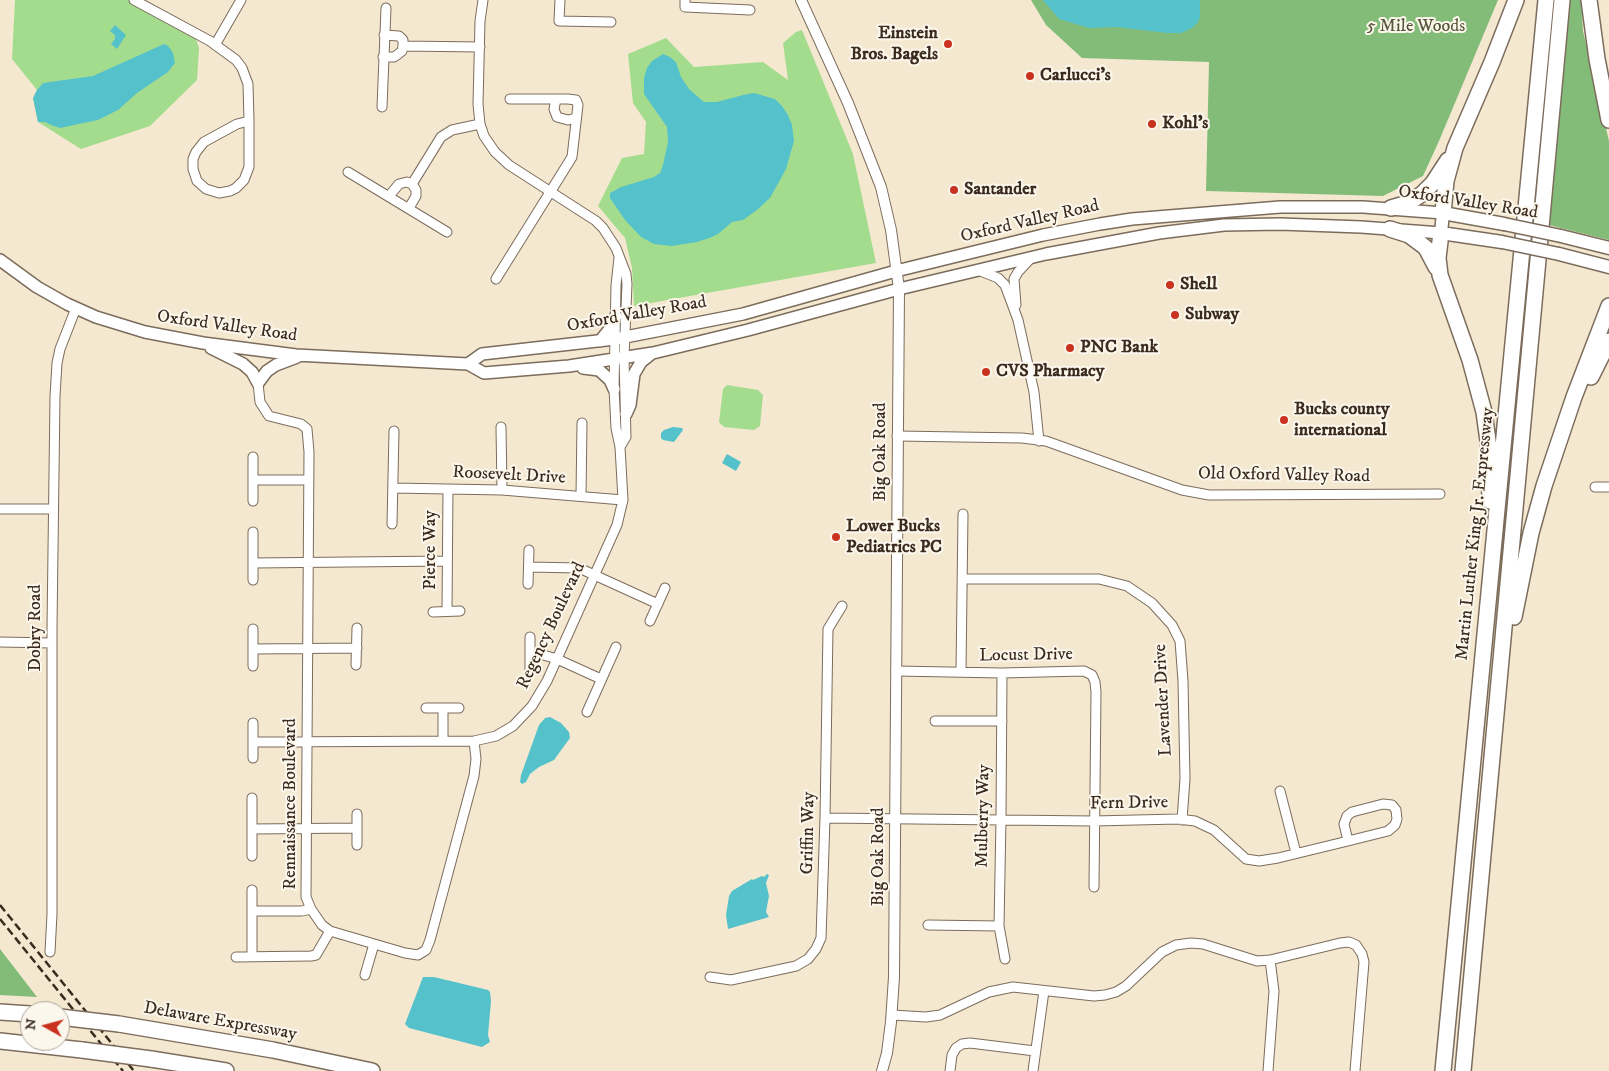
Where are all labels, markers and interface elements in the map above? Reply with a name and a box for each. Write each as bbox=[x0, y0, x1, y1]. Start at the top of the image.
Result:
park label: 5 Mile Woods bbox=[1367, 16, 1465, 38]
place label: Einstein Bros. Bagels bbox=[850, 23, 938, 66]
marker: Einstein Bros. Bagels bbox=[942, 38, 954, 50]
place label: Carlucci's bbox=[1040, 65, 1111, 87]
marker: Carlucci's bbox=[1024, 70, 1036, 82]
place label: Kohl's bbox=[1162, 113, 1208, 135]
marker: Kohl's bbox=[1146, 118, 1158, 130]
place label: Santander bbox=[964, 179, 1036, 201]
street label: Oxford Valley Road bbox=[1397, 181, 1539, 225]
marker: Santander bbox=[948, 184, 960, 196]
street label: Oxford Valley Road bbox=[959, 196, 1101, 248]
place label: Shell bbox=[1180, 274, 1217, 296]
marker: Shell bbox=[1164, 279, 1176, 291]
street label: Oxford Valley Road bbox=[566, 292, 708, 338]
place label: Subway bbox=[1185, 304, 1239, 326]
street label: Oxford Valley Road bbox=[156, 306, 298, 348]
marker: Subway bbox=[1169, 309, 1181, 321]
place label: PNC Bank bbox=[1080, 337, 1158, 359]
marker: PNC Bank bbox=[1064, 342, 1076, 354]
place label: CVS Pharmacy bbox=[996, 361, 1104, 383]
marker: CVS Pharmacy bbox=[980, 366, 992, 378]
place label: Bucks county international bbox=[1294, 399, 1389, 442]
street label: Big Oak Road bbox=[870, 402, 892, 502]
street label: Martin Luther King Jr. Expressway bbox=[1452, 406, 1500, 662]
marker: Bucks county international bbox=[1278, 414, 1290, 426]
street label: Roosevelt Drive bbox=[452, 462, 566, 490]
street label: Old Oxford Valley Road bbox=[1198, 464, 1370, 488]
street label: Pierce Way bbox=[420, 510, 442, 590]
place label: Lower Bucks Pediatrics PC bbox=[846, 516, 942, 558]
marker: Lower Bucks Pediatrics PC bbox=[830, 531, 842, 543]
street label: Regency Boulevard bbox=[513, 559, 591, 693]
street label: Dobry Road bbox=[25, 585, 47, 671]
street label: Lavender Drive bbox=[1150, 643, 1178, 757]
street label: Locust Drive bbox=[979, 644, 1073, 668]
street label: Rennaissance Boulevard bbox=[280, 718, 302, 890]
street label: Mulberry Way bbox=[972, 764, 996, 868]
street label: Griffin Way bbox=[797, 791, 821, 875]
street label: Fern Drive bbox=[1090, 793, 1168, 815]
street label: Big Oak Road bbox=[868, 807, 890, 907]
street label: Delaware Expressway bbox=[142, 998, 298, 1046]
north arrow bbox=[20, 1001, 70, 1051]
text: N bbox=[21, 1017, 41, 1031]

